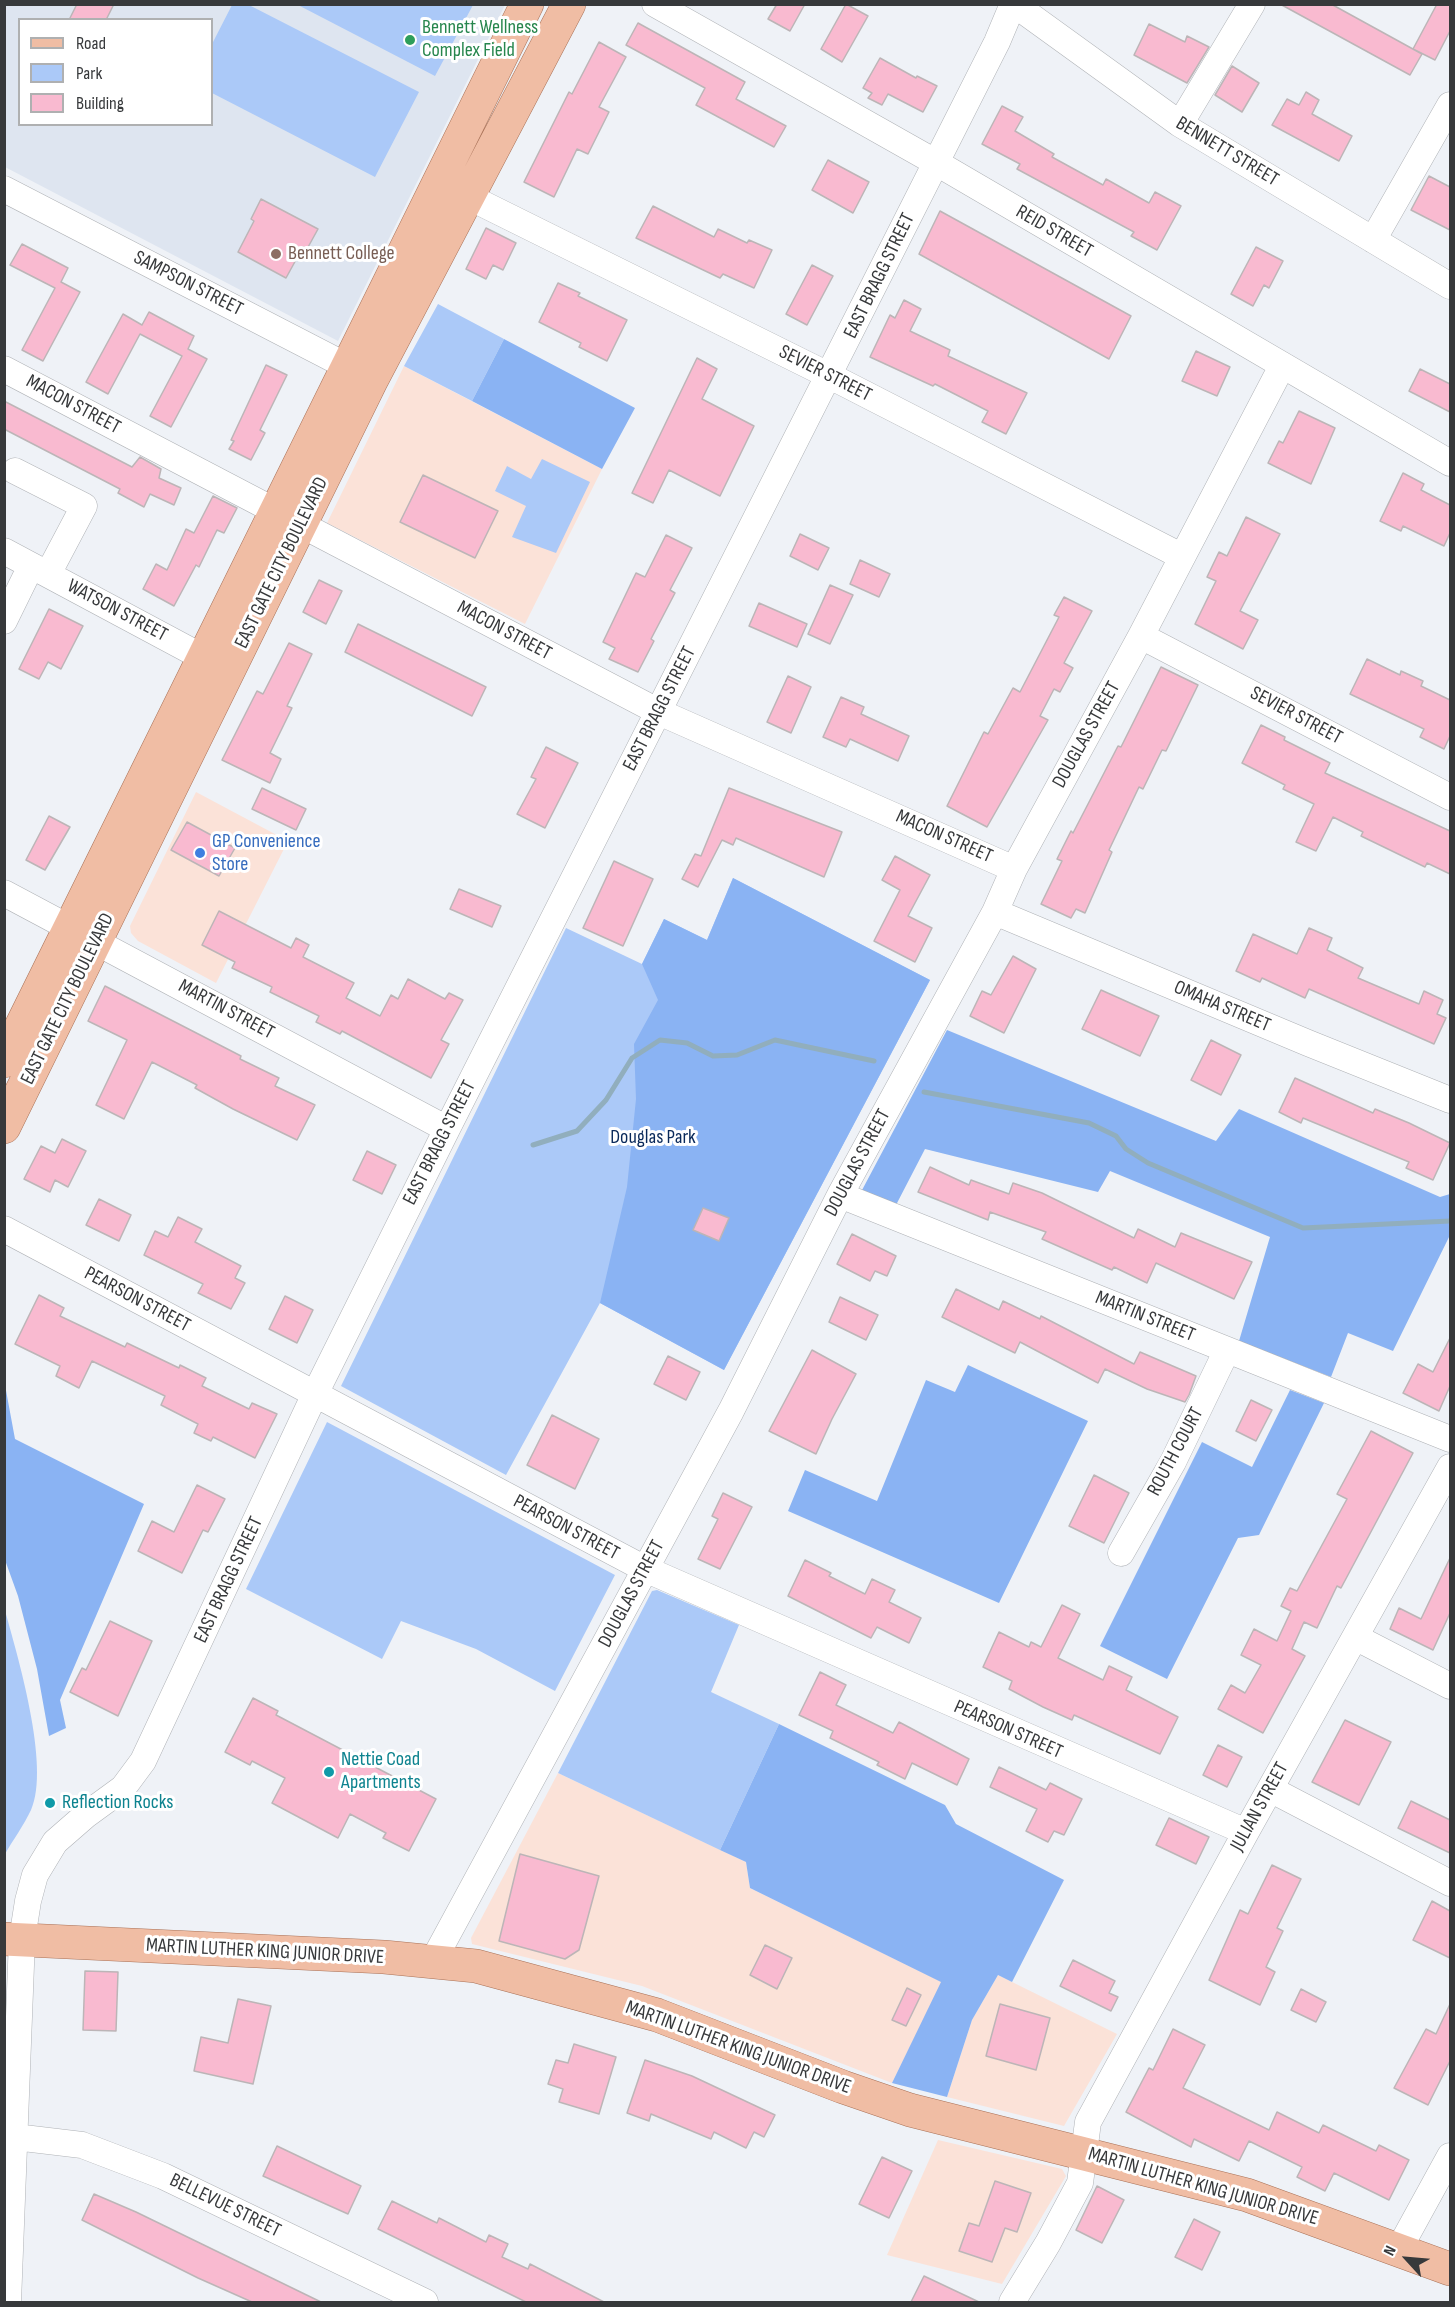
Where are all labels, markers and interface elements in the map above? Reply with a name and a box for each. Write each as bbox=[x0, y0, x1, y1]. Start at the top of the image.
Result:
place label: Bennett Wellness Complex Field bbox=[422, 16, 538, 63]
legend bbox=[18, 18, 213, 126]
text: Road bbox=[76, 33, 106, 54]
marker: Bennett Wellness Complex Field bbox=[403, 33, 417, 47]
text: Park bbox=[76, 63, 102, 84]
text: Building bbox=[76, 93, 124, 114]
street label: BENNETT STREET bbox=[1171, 112, 1283, 192]
street label: REID STREET bbox=[1011, 200, 1097, 264]
street label: EAST BRAGG STREET bbox=[839, 209, 921, 343]
place label: Bennett College bbox=[288, 242, 395, 266]
street label: SAMPSON STREET bbox=[129, 246, 247, 322]
marker: Bennett College bbox=[269, 247, 283, 261]
street label: SEVIER STREET bbox=[775, 340, 875, 408]
street label: MACON STREET bbox=[22, 370, 124, 440]
street label: EAST GATE CITY BOULEVARD bbox=[230, 474, 334, 652]
street label: WATSON STREET bbox=[63, 574, 171, 648]
street label: MACON STREET bbox=[453, 596, 555, 666]
street label: EAST BRAGG STREET bbox=[618, 643, 702, 775]
street label: DOUGLAS STREET bbox=[1048, 678, 1126, 792]
street label: SEVIER STREET bbox=[1246, 682, 1346, 750]
street label: MACON STREET bbox=[892, 805, 996, 869]
place label: GP Convenience Store bbox=[212, 830, 320, 877]
marker: GP Convenience Store bbox=[193, 846, 207, 860]
street label: EAST GATE CITY BOULEVARD bbox=[16, 910, 120, 1088]
street label: MARTIN STREET bbox=[174, 975, 278, 1045]
street label: OMAHA STREET bbox=[1170, 976, 1274, 1038]
street label: EAST BRAGG STREET bbox=[398, 1077, 482, 1209]
street label: DOUGLAS STREET bbox=[820, 1105, 896, 1221]
park label: Douglas Park bbox=[610, 1126, 696, 1150]
street label: PEARSON STREET bbox=[80, 1262, 194, 1338]
street label: MARTIN STREET bbox=[1092, 1286, 1198, 1348]
street label: ROUTH COURT bbox=[1143, 1404, 1209, 1500]
street label: PEARSON STREET bbox=[509, 1490, 623, 1566]
street label: EAST BRAGG STREET bbox=[189, 1513, 269, 1647]
street label: DOUGLAS STREET bbox=[594, 1536, 670, 1652]
street label: PEARSON STREET bbox=[950, 1695, 1066, 1765]
place label: Nettie Coad Apartments bbox=[341, 1748, 421, 1795]
street label: JULIAN STREET bbox=[1226, 1758, 1294, 1856]
marker: Nettie Coad Apartments bbox=[322, 1765, 336, 1779]
place label: Reflection Rocks bbox=[62, 1791, 173, 1815]
marker: Reflection Rocks bbox=[43, 1796, 57, 1810]
street label: MARTIN LUTHER KING JUNIOR DRIVE bbox=[145, 1934, 385, 1970]
street label: MARTIN LUTHER KING JUNIOR DRIVE bbox=[622, 1996, 854, 2100]
street label: MARTIN LUTHER KING JUNIOR DRIVE bbox=[1085, 2143, 1321, 2231]
street label: BELLEVUE STREET bbox=[165, 2169, 285, 2243]
north arrow bbox=[1377, 2229, 1437, 2289]
text: N bbox=[1380, 2243, 1401, 2259]

